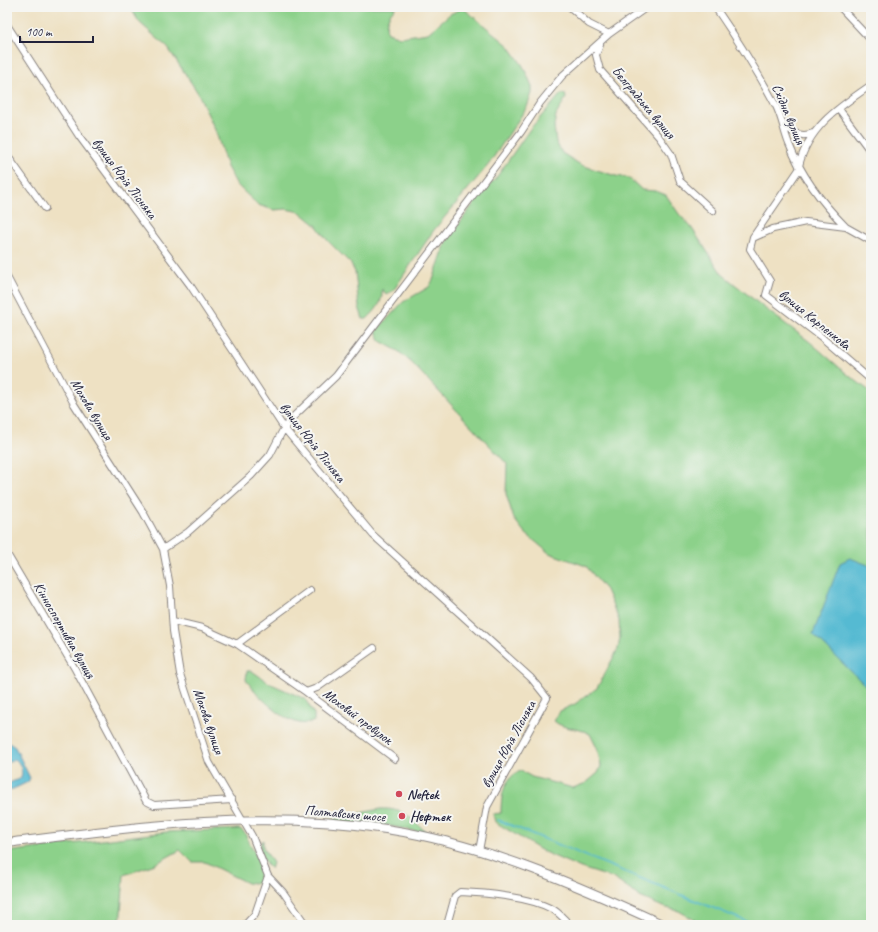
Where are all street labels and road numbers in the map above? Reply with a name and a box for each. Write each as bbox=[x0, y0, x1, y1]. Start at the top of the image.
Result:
street label: Бєлградська вулиця bbox=[608, 63, 680, 143]
street label: Східна вулиця bbox=[768, 81, 809, 148]
street label: вулиця Юрія Лісняка bbox=[89, 134, 161, 223]
street label: вулиця Карпенкова bbox=[775, 285, 855, 354]
street label: Мохова вулиця bbox=[67, 376, 117, 444]
street label: вулиця Юрія Лісняка bbox=[276, 399, 350, 487]
street label: Кінноспортивна вулиця bbox=[30, 579, 100, 682]
street label: Моховий провулок bbox=[320, 685, 397, 749]
street label: Мохова вулиця bbox=[189, 686, 228, 757]
street label: вулиця Юрія Лісняка bbox=[478, 697, 540, 791]
street label: Полтавське шосе bbox=[304, 802, 387, 826]

